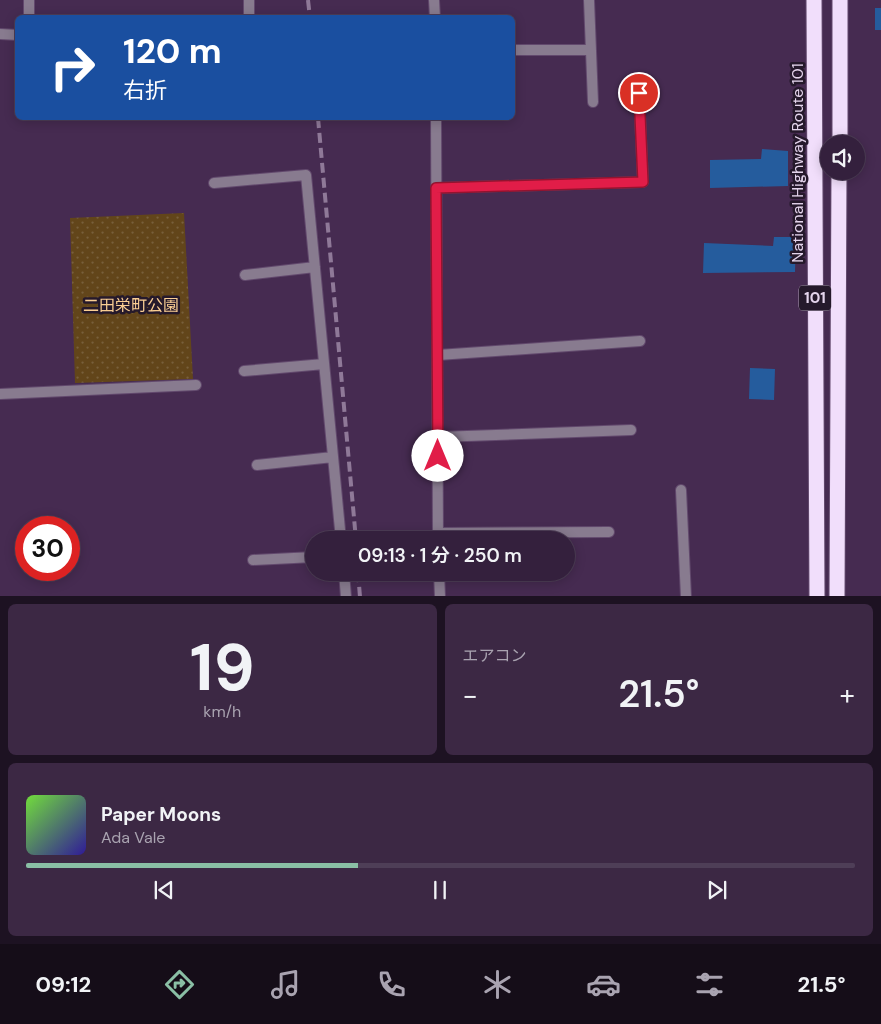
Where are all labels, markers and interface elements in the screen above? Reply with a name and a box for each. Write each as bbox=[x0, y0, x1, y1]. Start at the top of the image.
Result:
text: 120 m bbox=[123, 28, 222, 74]
icon: right bbox=[40, 35, 105, 100]
street label: National Highway Route 101 bbox=[787, 63, 808, 263]
pin bbox=[618, 72, 660, 114]
text: 右折 bbox=[123, 76, 167, 105]
icon: arrive bbox=[625, 79, 653, 107]
map controls bbox=[820, 135, 865, 180]
button: sound bbox=[820, 135, 865, 180]
road number: 101 bbox=[799, 286, 831, 310]
park label: 二田栄町公園 bbox=[83, 295, 179, 316]
position arrow bbox=[411, 429, 463, 481]
speed limit sign: 30 bbox=[15, 516, 80, 581]
text: 09:13 · 1 分 · 250 m bbox=[358, 543, 522, 568]
text: 19 bbox=[190, 626, 255, 710]
text: エアコン bbox=[463, 645, 527, 666]
text: 21.5° bbox=[618, 669, 699, 719]
text: − bbox=[463, 677, 478, 714]
text: + bbox=[840, 677, 855, 714]
text: km/h bbox=[203, 701, 241, 722]
text: Paper Moons bbox=[101, 802, 221, 827]
text: Ada Vale bbox=[101, 827, 165, 848]
icon: previous bbox=[150, 876, 178, 904]
icon: pause bbox=[426, 876, 454, 904]
icon: next bbox=[703, 876, 731, 904]
icon: directions bbox=[162, 967, 197, 1002]
icon: music bbox=[268, 967, 303, 1002]
icon: phone bbox=[374, 967, 409, 1002]
icon: climate bbox=[480, 967, 515, 1002]
icon: car bbox=[586, 967, 621, 1002]
icon: filters bbox=[692, 967, 727, 1002]
text: 09:12 bbox=[35, 970, 91, 999]
text: 21.5° bbox=[798, 970, 845, 999]

